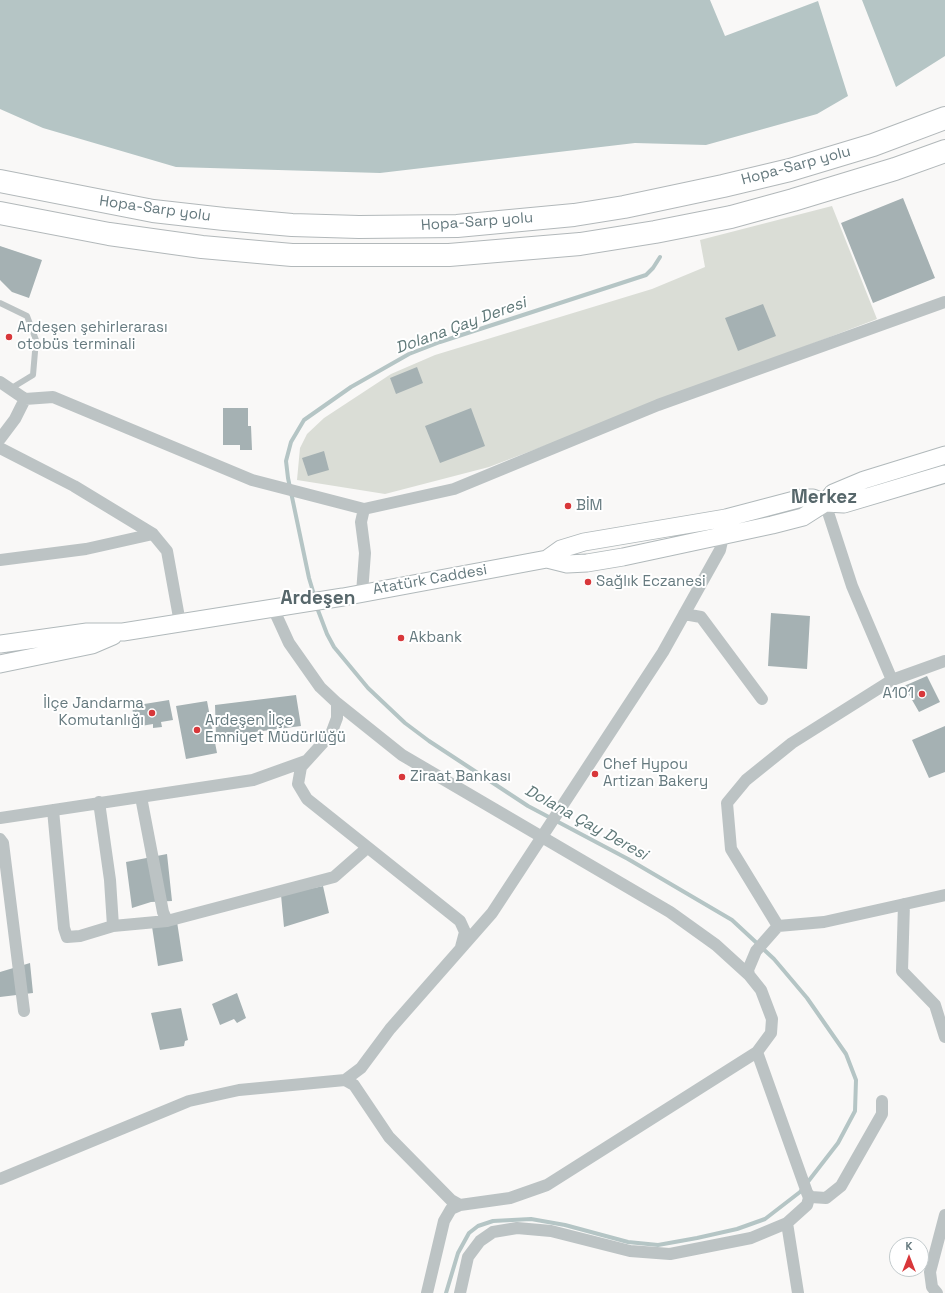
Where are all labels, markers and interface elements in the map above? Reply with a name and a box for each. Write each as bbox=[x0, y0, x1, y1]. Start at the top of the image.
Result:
street label: Hopa-Sarp yolu bbox=[739, 143, 853, 189]
street label: Hopa-Sarp yolu bbox=[98, 192, 212, 226]
street label: Hopa-Sarp yolu bbox=[420, 209, 534, 235]
water label: Dolana Çay Deresi bbox=[393, 293, 529, 359]
place label: Ardeşen şehirlerarası otobüs terminali bbox=[17, 319, 168, 354]
marker: Ardeşen şehirlerarası otobüs terminali bbox=[4, 332, 14, 342]
district label: Merkez bbox=[791, 487, 857, 509]
place label: BİM bbox=[576, 497, 603, 515]
marker: BİM bbox=[563, 501, 573, 511]
street label: Atatürk Caddesi bbox=[371, 561, 489, 599]
place label: Sağlık Eczanesi bbox=[596, 573, 706, 591]
marker: Sağlık Eczanesi bbox=[583, 577, 593, 587]
district label: Ardeşen bbox=[281, 588, 355, 610]
place label: Akbank bbox=[409, 629, 462, 647]
marker: Akbank bbox=[396, 633, 406, 643]
place label: A101 bbox=[882, 685, 914, 703]
marker: A101 bbox=[917, 689, 927, 699]
place label: İlçe Jandarma Komutanlığı bbox=[43, 695, 144, 730]
marker: İlçe Jandarma Komutanlığı bbox=[147, 708, 157, 718]
place label: Ardeşen İlçe Emniyet Müdürlüğü bbox=[205, 712, 346, 747]
marker: Ardeşen İlçe Emniyet Müdürlüğü bbox=[192, 725, 202, 735]
place label: Chef Hypou Artizan Bakery bbox=[603, 756, 708, 791]
place label: Ziraat Bankası bbox=[410, 768, 511, 786]
marker: Chef Hypou Artizan Bakery bbox=[590, 769, 600, 779]
marker: Ziraat Bankası bbox=[397, 772, 407, 782]
water label: Dolana Çay Deresi bbox=[521, 781, 651, 865]
north arrow bbox=[889, 1237, 929, 1277]
text: K bbox=[906, 1239, 912, 1253]

